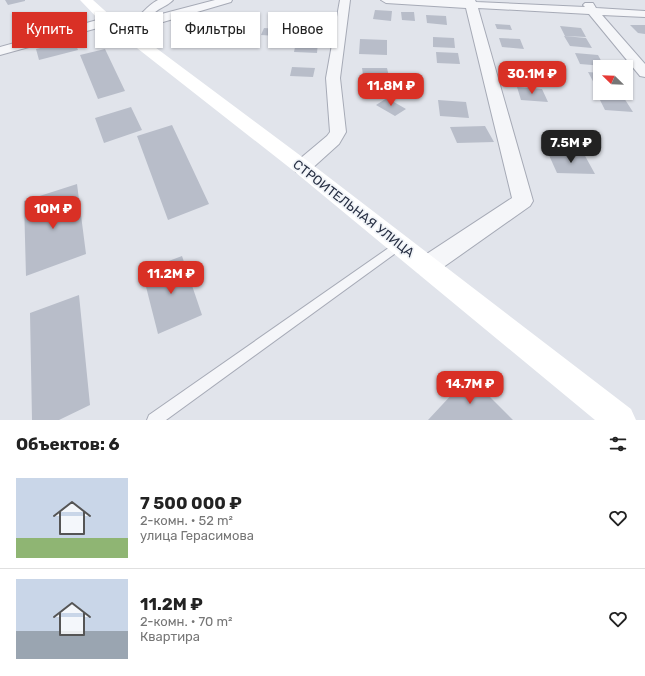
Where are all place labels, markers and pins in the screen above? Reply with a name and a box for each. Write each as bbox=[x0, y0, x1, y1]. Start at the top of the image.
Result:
pin: 30.1M ₽ bbox=[495, 61, 569, 95]
pin: 11.8M ₽ bbox=[354, 73, 428, 107]
pin: 7.5M ₽ bbox=[538, 130, 604, 164]
pin: 10M ₽ bbox=[25, 196, 81, 230]
pin: 11.2M ₽ bbox=[134, 261, 208, 295]
pin: 14.7M ₽ bbox=[433, 371, 507, 405]

